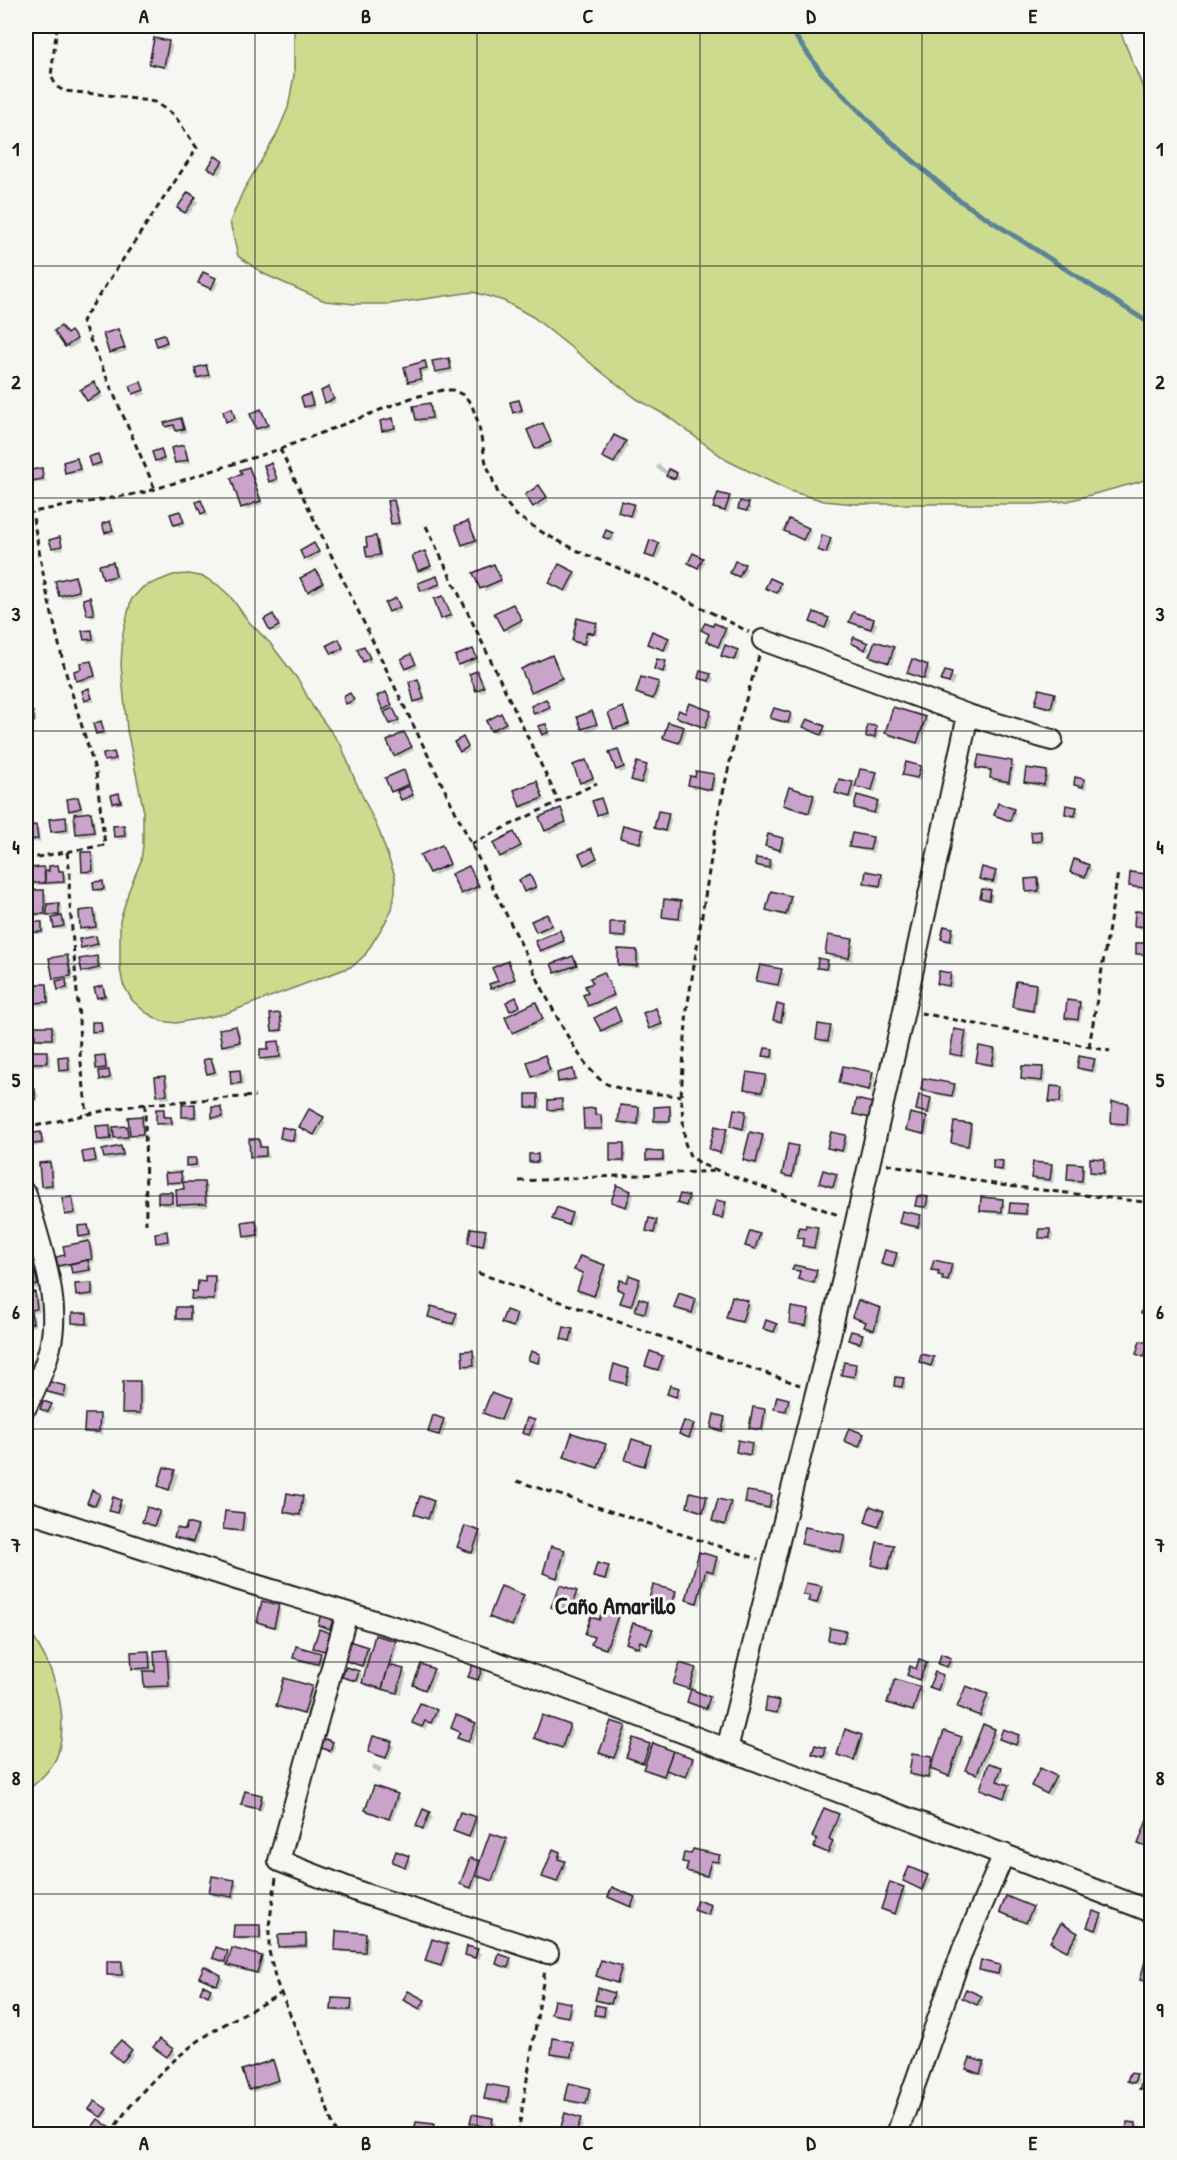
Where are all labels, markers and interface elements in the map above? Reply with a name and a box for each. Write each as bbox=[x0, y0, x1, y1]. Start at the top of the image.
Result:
text: A bbox=[139, 2, 149, 29]
text: B bbox=[361, 2, 371, 29]
text: C bbox=[583, 2, 594, 29]
text: D bbox=[806, 2, 816, 29]
text: E bbox=[1029, 2, 1038, 29]
text: 1 bbox=[12, 135, 20, 162]
text: 1 bbox=[1156, 135, 1164, 162]
text: 2 bbox=[11, 368, 21, 395]
text: 2 bbox=[1155, 368, 1165, 395]
text: 3 bbox=[12, 600, 21, 627]
text: 3 bbox=[1156, 600, 1165, 627]
text: 4 bbox=[12, 833, 20, 860]
text: 4 bbox=[1156, 833, 1164, 860]
text: 5 bbox=[12, 1066, 21, 1093]
text: 5 bbox=[1156, 1066, 1165, 1093]
text: 6 bbox=[12, 1298, 20, 1325]
text: 6 bbox=[1156, 1298, 1164, 1325]
text: 7 bbox=[10, 1531, 21, 1558]
text: 7 bbox=[1154, 1531, 1165, 1558]
district label: Caño Amarillo bbox=[555, 1589, 676, 1621]
text: 8 bbox=[12, 1764, 21, 1791]
text: 8 bbox=[1156, 1764, 1165, 1791]
text: 9 bbox=[12, 1996, 20, 2023]
text: 9 bbox=[1156, 1996, 1164, 2023]
text: A bbox=[139, 2129, 149, 2156]
text: B bbox=[361, 2129, 371, 2156]
text: C bbox=[583, 2129, 594, 2156]
text: D bbox=[806, 2129, 816, 2156]
text: E bbox=[1029, 2129, 1038, 2156]

